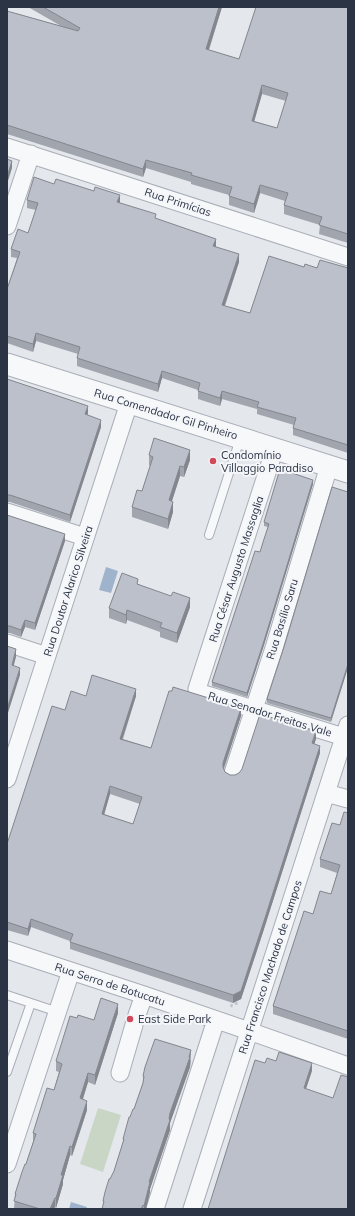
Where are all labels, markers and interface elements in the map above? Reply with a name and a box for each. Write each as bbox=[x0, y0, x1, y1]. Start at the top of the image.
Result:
street label: Rua Primícias bbox=[143, 185, 213, 219]
street label: Rua Comendador Gil Pinheiro bbox=[92, 385, 240, 443]
place label: Condomínio Villaggio Paradiso bbox=[221, 448, 313, 475]
marker: Condomínio Villaggio Paradiso bbox=[208, 456, 218, 466]
street label: Rua César Augusto Massaglia bbox=[206, 494, 266, 644]
street label: Rua Doutor Alarico Silveira bbox=[40, 524, 96, 658]
street label: Rua Basílio Saru bbox=[263, 577, 301, 661]
street label: Rua Senador Freitas Vale bbox=[206, 688, 334, 740]
street label: Rua Francisco Machado de Campos bbox=[235, 878, 305, 1056]
street label: Rua Serra de Botucatu bbox=[53, 960, 167, 1008]
place label: East Side Park bbox=[138, 1012, 212, 1026]
marker: East Side Park bbox=[125, 1014, 135, 1024]

